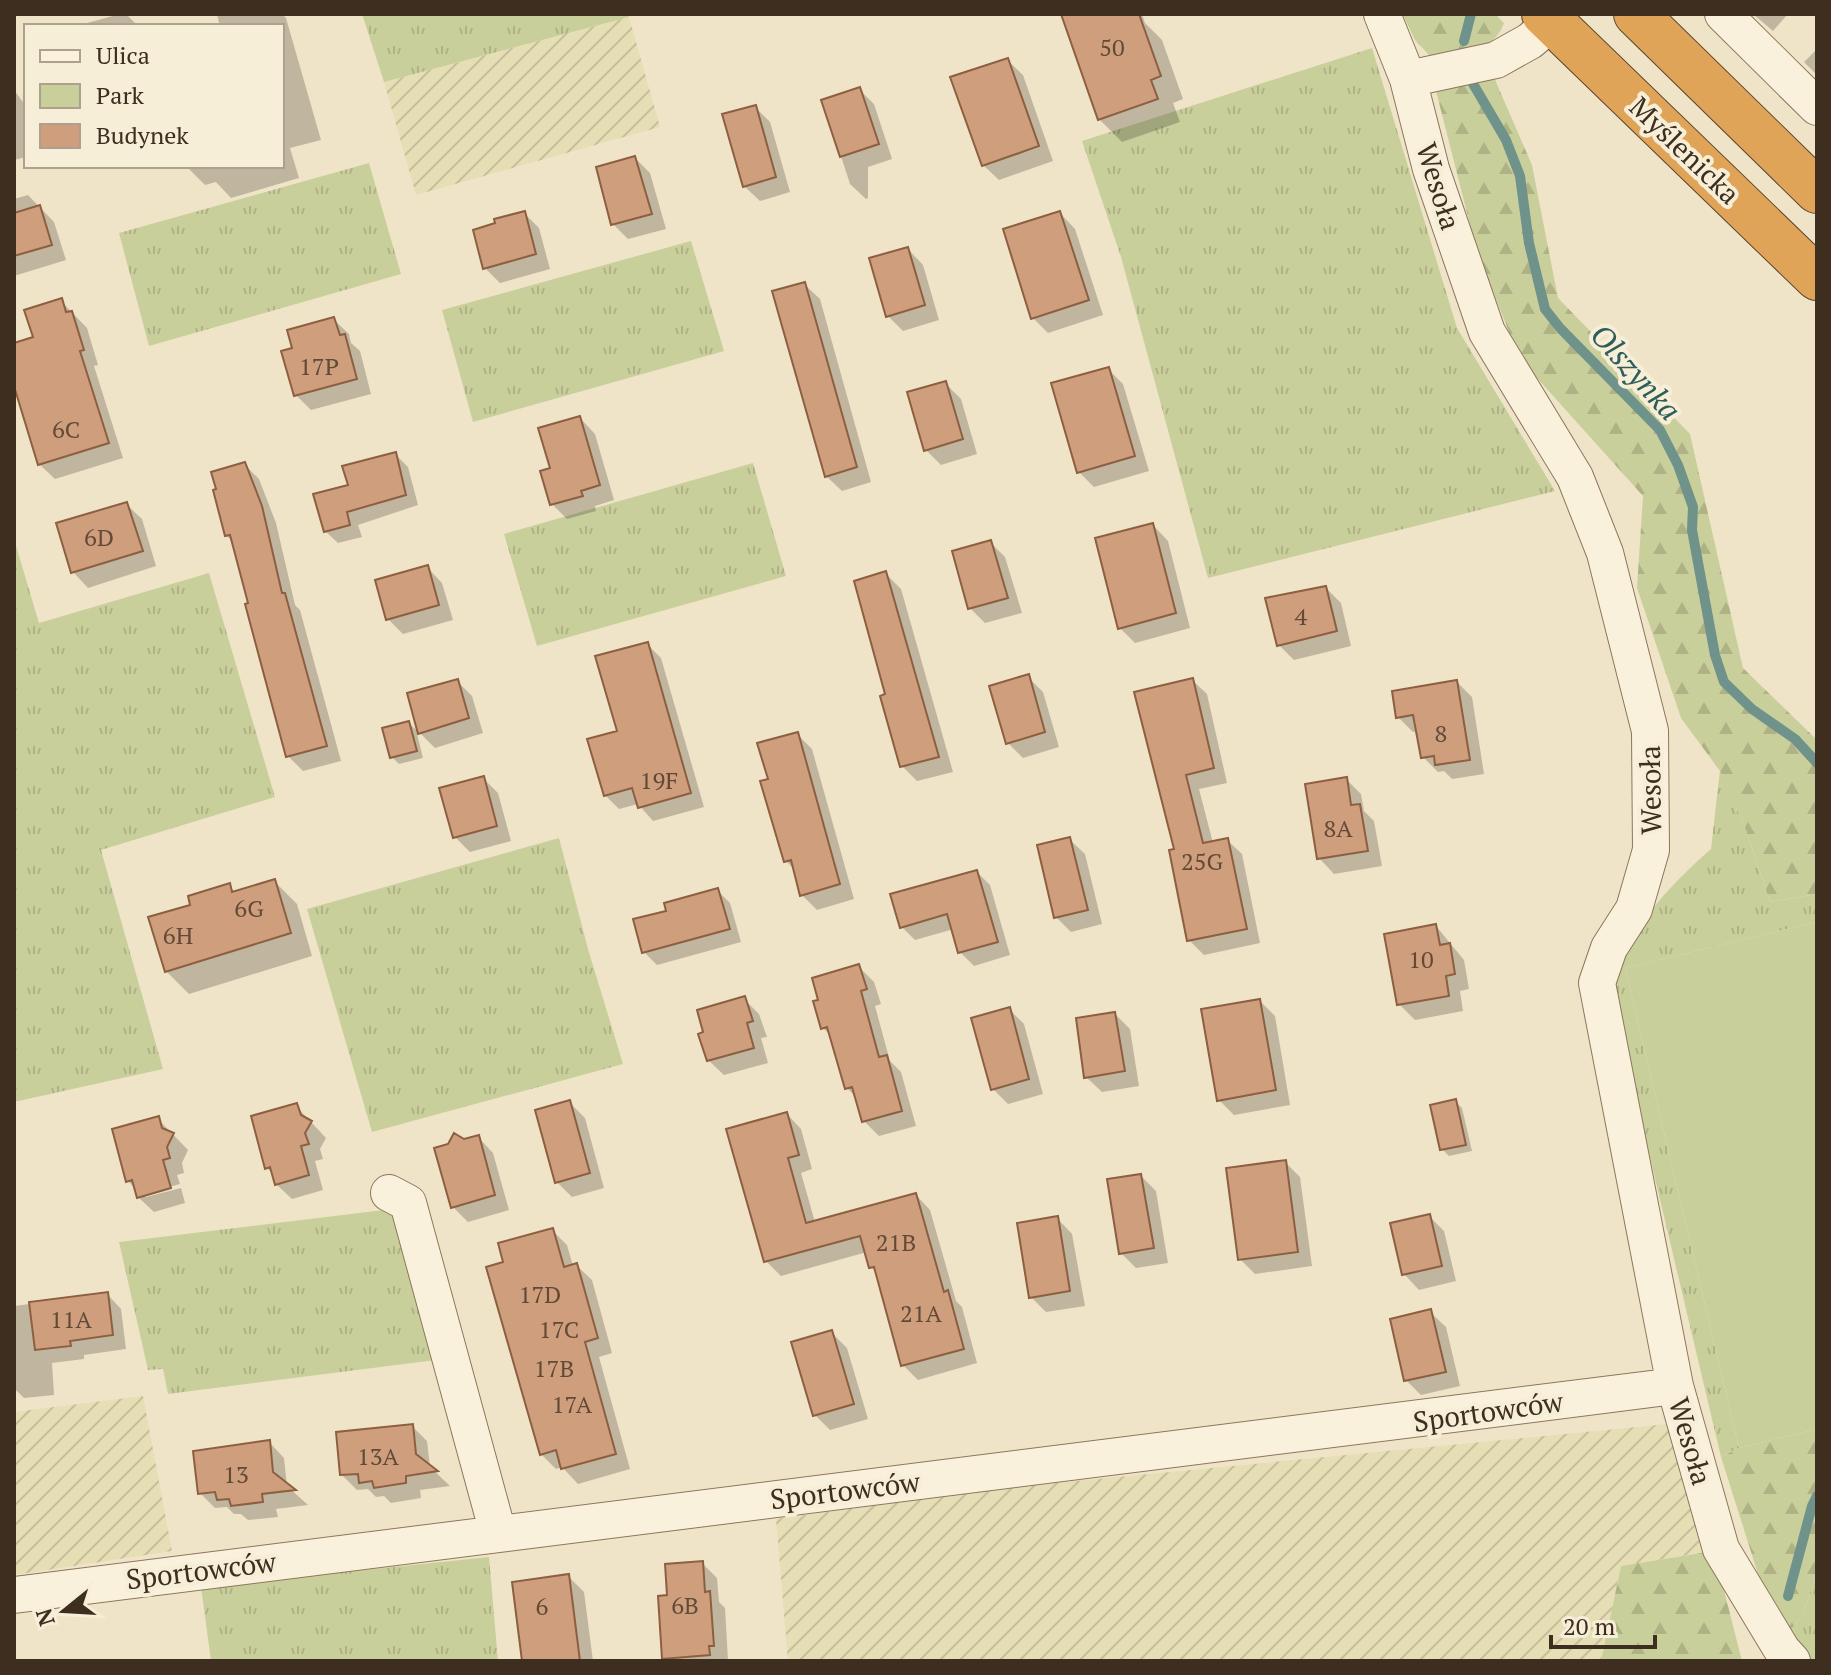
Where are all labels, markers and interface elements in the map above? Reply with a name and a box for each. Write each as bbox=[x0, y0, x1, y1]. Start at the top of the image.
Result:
legend bbox=[24, 24, 284, 168]
house number: 50 bbox=[1099, 31, 1125, 63]
text: Ulica bbox=[96, 39, 150, 71]
text: Park bbox=[96, 79, 145, 111]
street label: Myślenicka bbox=[1622, 88, 1748, 212]
text: Budynek bbox=[96, 119, 189, 151]
street label: Wesoła bbox=[1408, 138, 1470, 234]
water label: Olszynka bbox=[1582, 315, 1690, 429]
house number: 17P bbox=[299, 350, 339, 382]
house number: 6C bbox=[52, 413, 80, 445]
house number: 6D bbox=[84, 521, 114, 553]
house number: 4 bbox=[1295, 600, 1308, 632]
house number: 8 bbox=[1435, 717, 1447, 749]
street label: Wesoła bbox=[1631, 745, 1669, 835]
house number: 19F bbox=[640, 764, 678, 796]
house number: 8A bbox=[1323, 812, 1353, 844]
house number: 25G bbox=[1181, 845, 1224, 877]
house number: 6G bbox=[234, 892, 264, 924]
house number: 6H bbox=[163, 919, 193, 951]
house number: 10 bbox=[1408, 943, 1434, 975]
house number: 21B bbox=[876, 1226, 916, 1258]
house number: 17D bbox=[519, 1278, 561, 1310]
house number: 21A bbox=[900, 1297, 943, 1329]
house number: 11A bbox=[50, 1303, 93, 1335]
house number: 17C bbox=[539, 1313, 579, 1345]
house number: 17B bbox=[534, 1352, 574, 1384]
street label: Sportowców bbox=[1411, 1382, 1566, 1440]
house number: 17A bbox=[552, 1388, 593, 1420]
street label: Wesoła bbox=[1661, 1393, 1721, 1489]
house number: 13A bbox=[357, 1440, 400, 1472]
house number: 13 bbox=[223, 1458, 249, 1490]
street label: Sportowców bbox=[768, 1462, 923, 1518]
street label: Sportowców bbox=[124, 1542, 279, 1598]
north arrow bbox=[24, 1571, 104, 1651]
house number: 6B bbox=[671, 1589, 699, 1621]
house number: 6 bbox=[536, 1590, 549, 1622]
scale bar bbox=[1551, 1599, 1655, 1649]
text: N bbox=[28, 1605, 61, 1630]
text: 20 m bbox=[1563, 1610, 1615, 1642]

